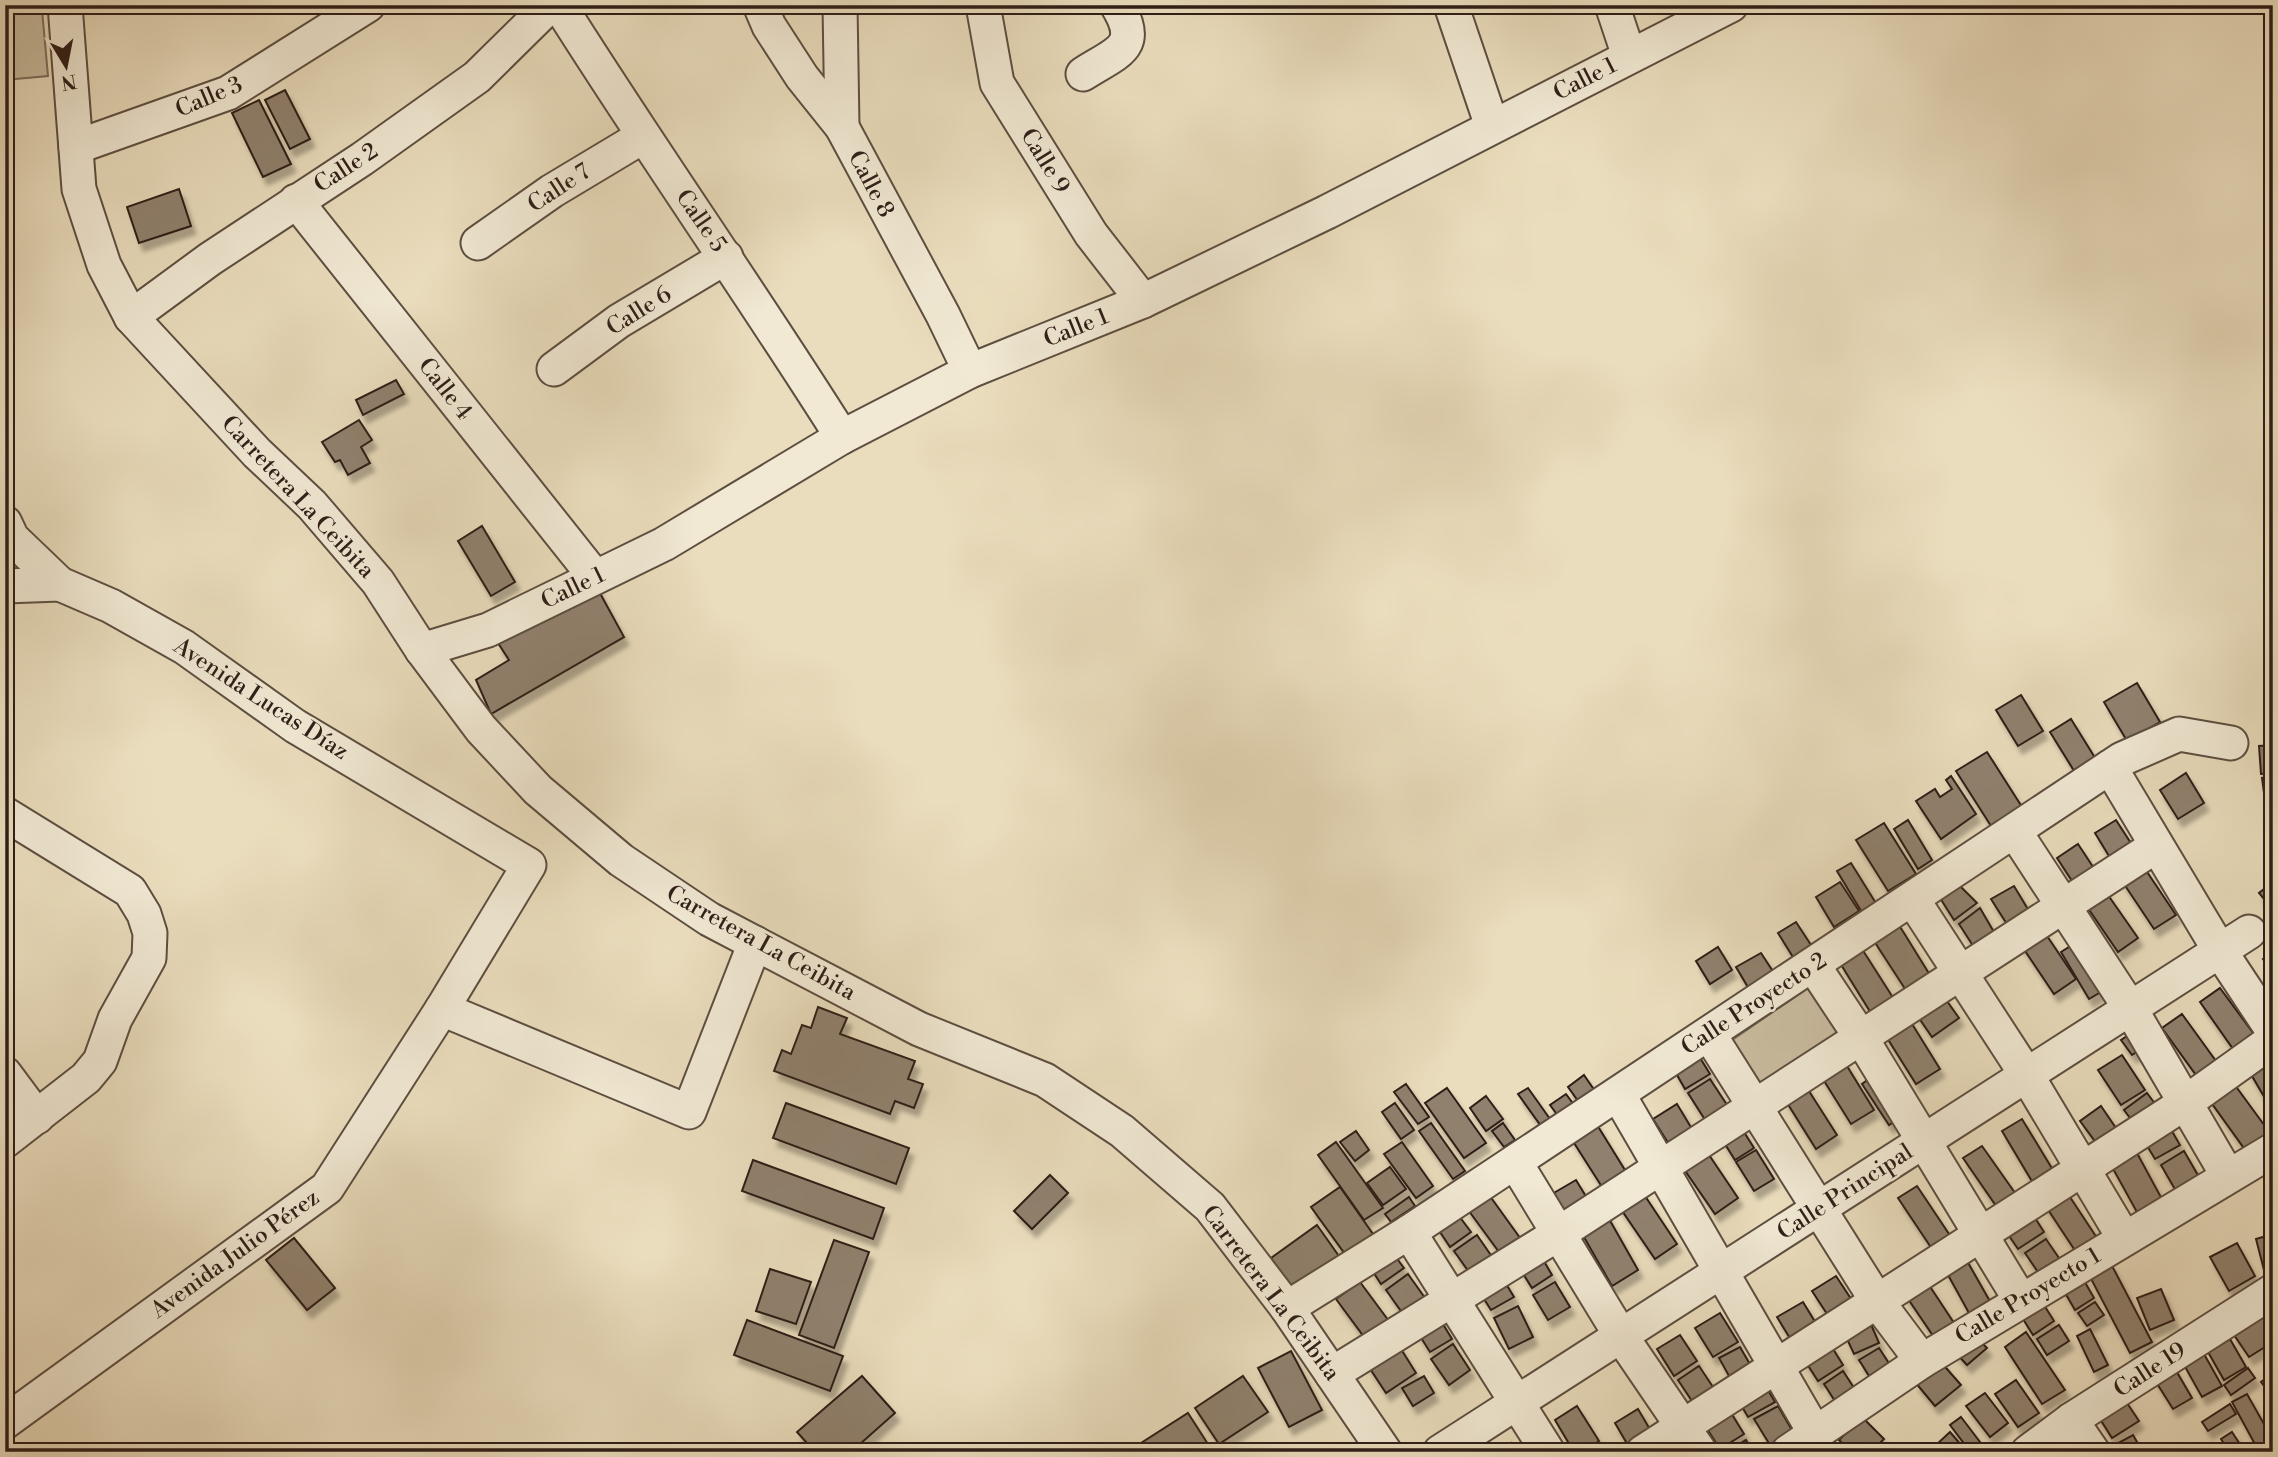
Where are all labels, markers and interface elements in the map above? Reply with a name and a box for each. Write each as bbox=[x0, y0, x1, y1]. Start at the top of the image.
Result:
north arrow bbox=[32, 32, 102, 102]
street label: Calle 1 bbox=[1549, 51, 1621, 107]
text: N bbox=[59, 69, 78, 95]
street label: Calle 3 bbox=[171, 70, 247, 124]
street label: Calle 9 bbox=[1014, 123, 1076, 199]
street label: Calle 2 bbox=[309, 137, 383, 199]
street label: Calle 8 bbox=[842, 146, 900, 222]
street label: Calle 7 bbox=[522, 157, 596, 219]
street label: Calle 5 bbox=[669, 184, 733, 258]
street label: Calle 6 bbox=[601, 280, 677, 342]
street label: Calle 1 bbox=[1040, 302, 1113, 354]
street label: Calle 4 bbox=[412, 352, 478, 426]
street label: Carretera La Ceibita bbox=[215, 410, 381, 584]
street label: Calle 1 bbox=[537, 561, 609, 615]
street label: Avenida Lucas Díaz bbox=[168, 632, 354, 766]
street label: Carretera La Ceibita bbox=[661, 879, 861, 1007]
street label: Calle Proyecto 2 bbox=[1676, 947, 1832, 1061]
street label: Calle Principal bbox=[1772, 1138, 1918, 1246]
street label: Avenida Julio Pérez bbox=[144, 1183, 325, 1325]
street label: Carretera La Ceibita bbox=[1196, 1200, 1346, 1386]
street label: Calle Proyecto 1 bbox=[1950, 1242, 2106, 1350]
street label: Calle 19 bbox=[2109, 1336, 2191, 1404]

